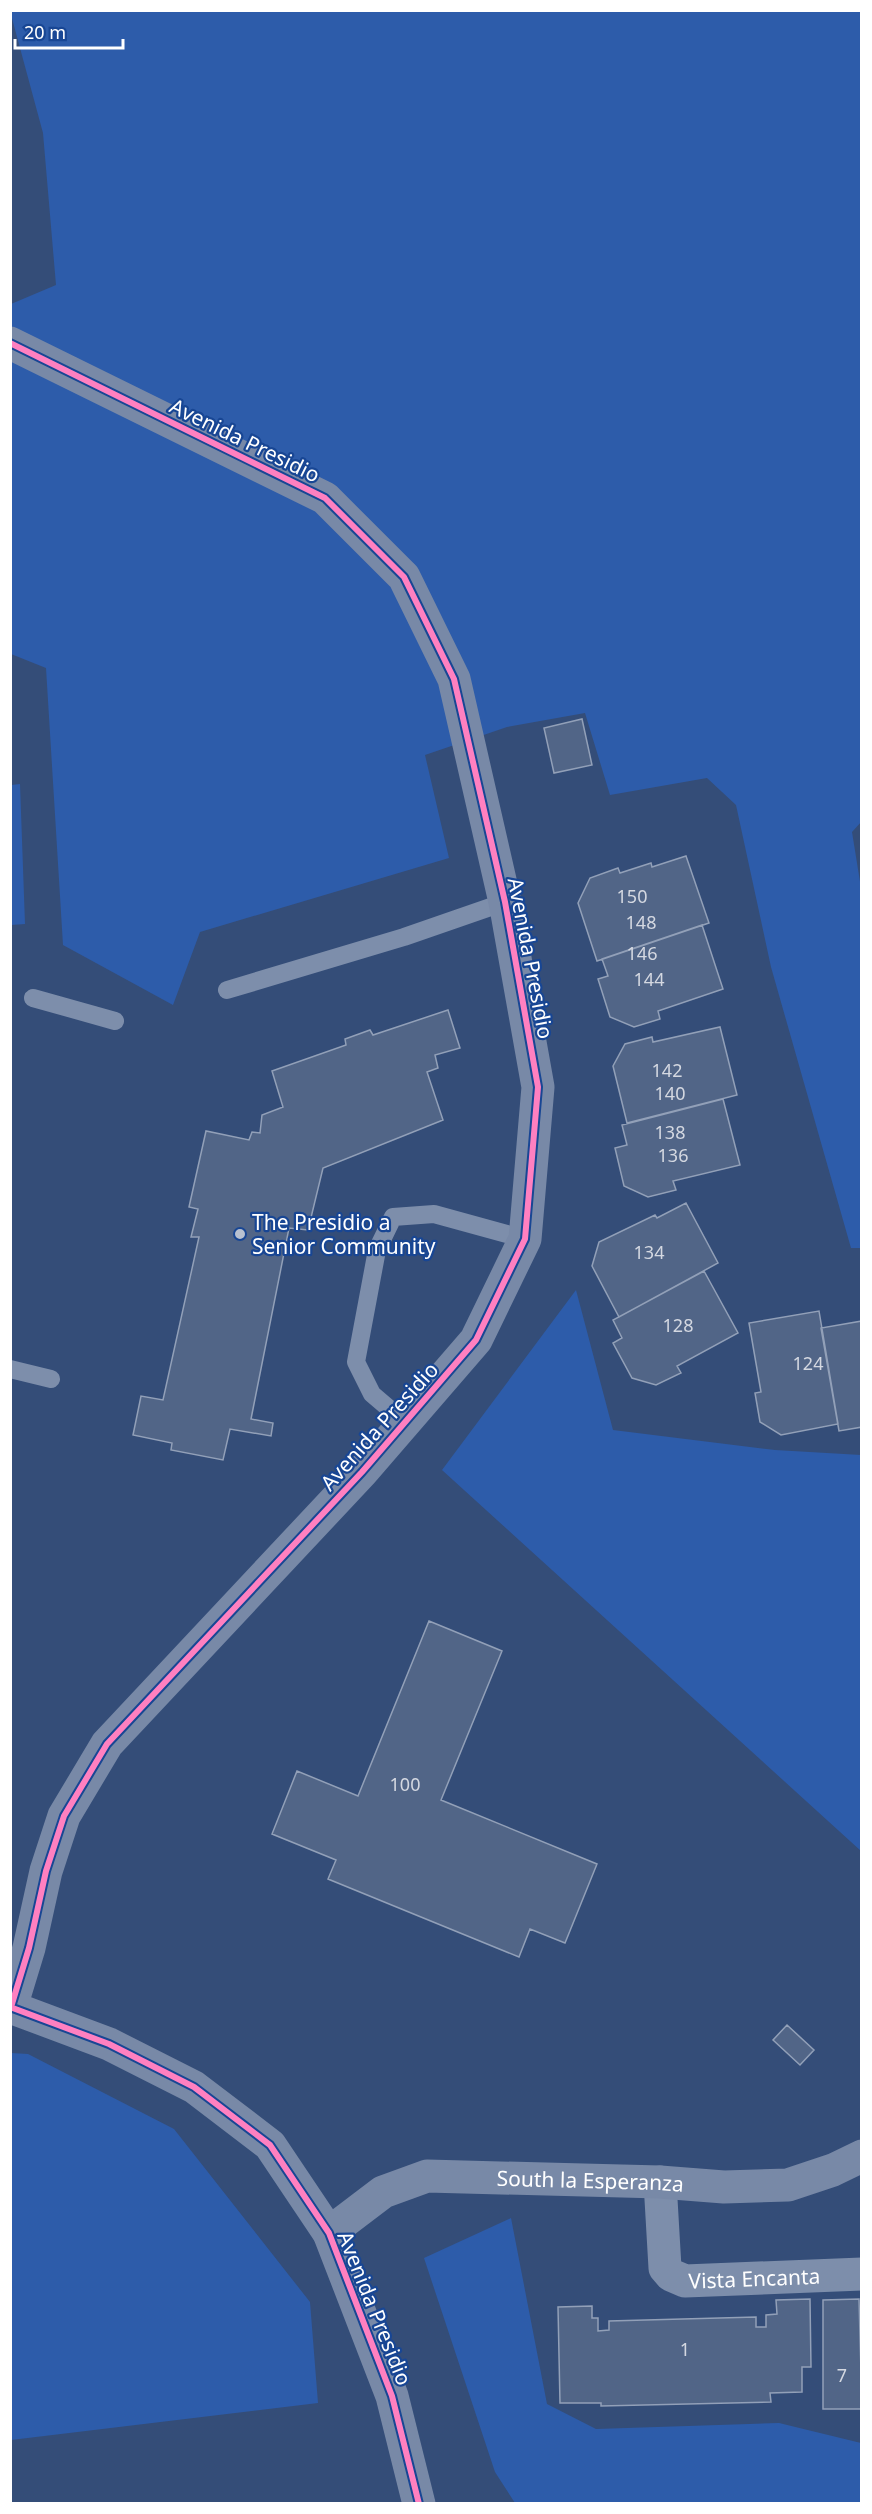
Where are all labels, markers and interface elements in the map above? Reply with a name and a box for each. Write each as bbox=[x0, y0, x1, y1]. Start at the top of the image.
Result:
scale bar bbox=[15, 12, 123, 50]
text: 20 m bbox=[24, 20, 66, 44]
street label: Avenida Presidio bbox=[165, 392, 325, 488]
street label: Avenida Presidio bbox=[502, 875, 560, 1041]
house number: 150 bbox=[617, 884, 647, 908]
house number: 148 bbox=[626, 910, 656, 934]
house number: 146 bbox=[627, 941, 657, 965]
house number: 144 bbox=[634, 967, 664, 991]
house number: 142 bbox=[652, 1058, 682, 1082]
house number: 140 bbox=[655, 1081, 685, 1105]
house number: 138 bbox=[655, 1120, 685, 1144]
house number: 136 bbox=[658, 1143, 688, 1167]
place label: The Presidio a Senior Community bbox=[252, 1208, 436, 1260]
marker: The Presidio a Senior Community bbox=[233, 1227, 247, 1241]
house number: 134 bbox=[634, 1240, 664, 1264]
house number: 128 bbox=[663, 1313, 693, 1337]
house number: 124 bbox=[793, 1351, 823, 1375]
street label: Avenida Presidio bbox=[314, 1356, 444, 1496]
house number: 100 bbox=[390, 1772, 420, 1796]
street label: South la Esperanza bbox=[496, 2164, 685, 2198]
street label: Avenida Presidio bbox=[331, 2227, 419, 2389]
street label: Vista Encanta bbox=[688, 2262, 821, 2295]
house number: 1 bbox=[680, 2337, 690, 2361]
house number: 7 bbox=[837, 2363, 847, 2387]

